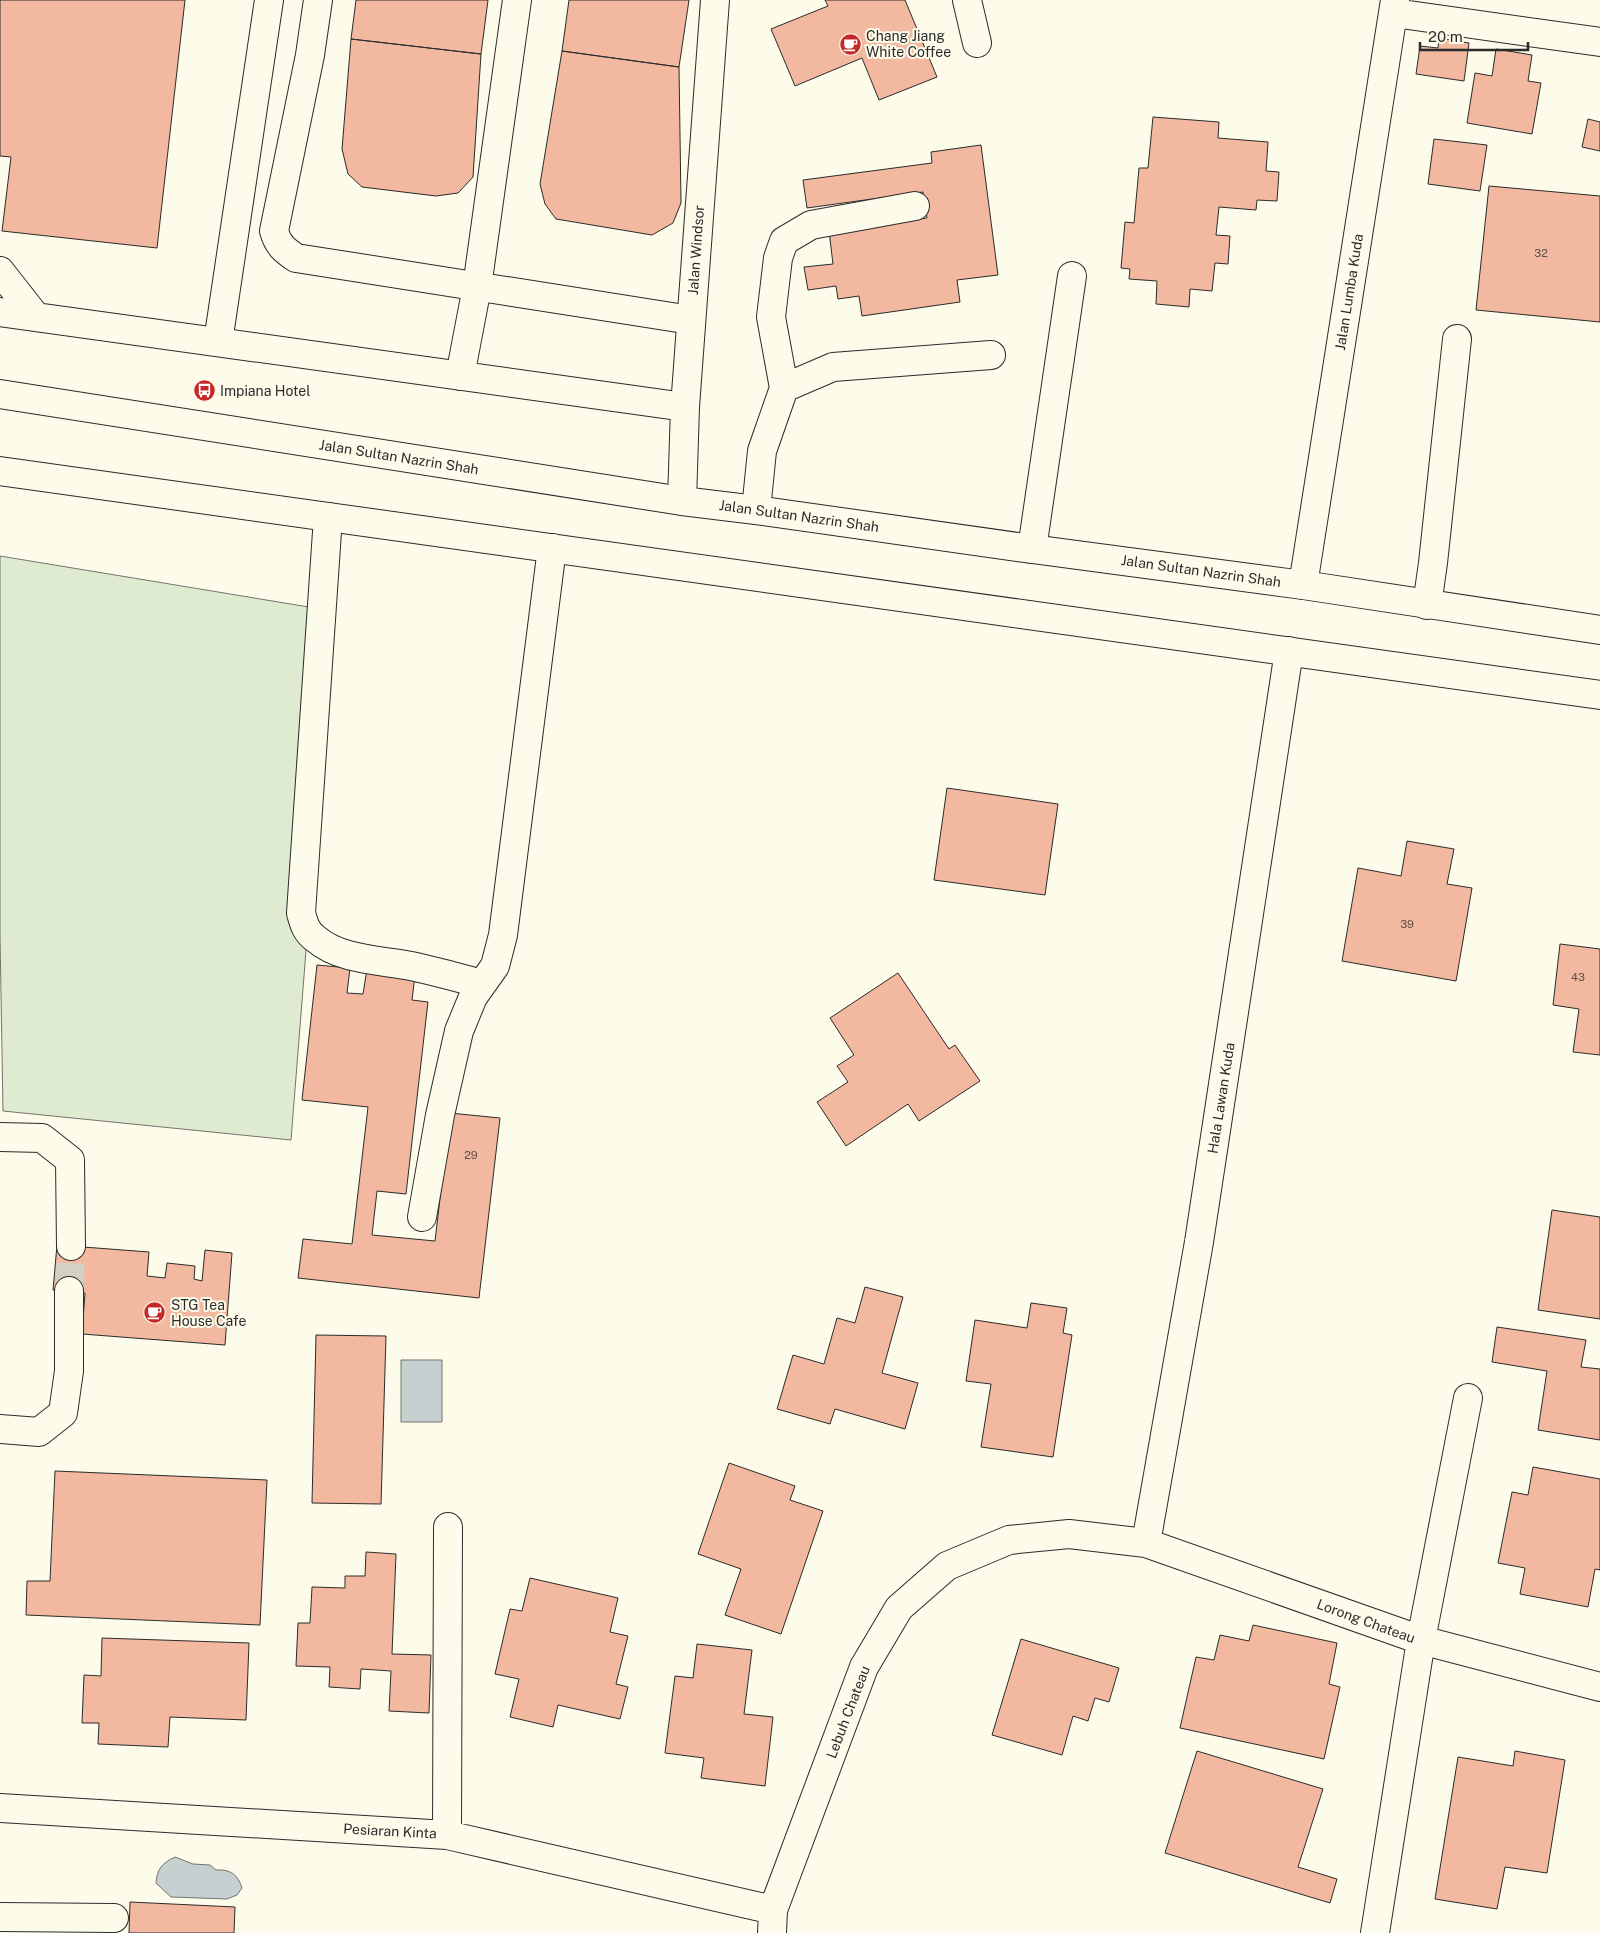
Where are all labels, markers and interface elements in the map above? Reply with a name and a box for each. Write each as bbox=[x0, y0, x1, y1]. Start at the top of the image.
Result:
scale bar bbox=[1420, 20, 1528, 52]
place label: Chang Jiang White Coffee bbox=[866, 28, 951, 60]
text: 20 m bbox=[1428, 28, 1463, 45]
cafe icon: Chang Jiang White Coffee bbox=[838, 32, 862, 56]
street label: Jalan Windsor bbox=[685, 205, 707, 295]
street label: Jalan Lumba Kuda bbox=[1332, 233, 1366, 351]
house number: 32 bbox=[1534, 247, 1548, 259]
bus stop icon: Impiana Hotel bbox=[192, 379, 216, 403]
place label: Impiana Hotel bbox=[220, 383, 310, 399]
street label: Jalan Sultan Nazrin Shah bbox=[318, 436, 480, 478]
street label: Jalan Sultan Nazrin Shah bbox=[718, 497, 880, 535]
street label: Jalan Sultan Nazrin Shah bbox=[1120, 552, 1282, 590]
house number: 39 bbox=[1400, 918, 1414, 930]
house number: 43 bbox=[1571, 971, 1585, 983]
street label: Hala Lawan Kuda bbox=[1204, 1041, 1238, 1155]
house number: 29 bbox=[464, 1149, 478, 1161]
place label: STG Tea House Cafe bbox=[171, 1297, 246, 1329]
cafe icon: STG Tea House Cafe bbox=[143, 1301, 167, 1325]
street label: Lorong Chateau bbox=[1315, 1596, 1417, 1646]
street label: Lebuh Chateau bbox=[823, 1663, 873, 1761]
street label: Pesiaran Kinta bbox=[343, 1821, 437, 1841]

